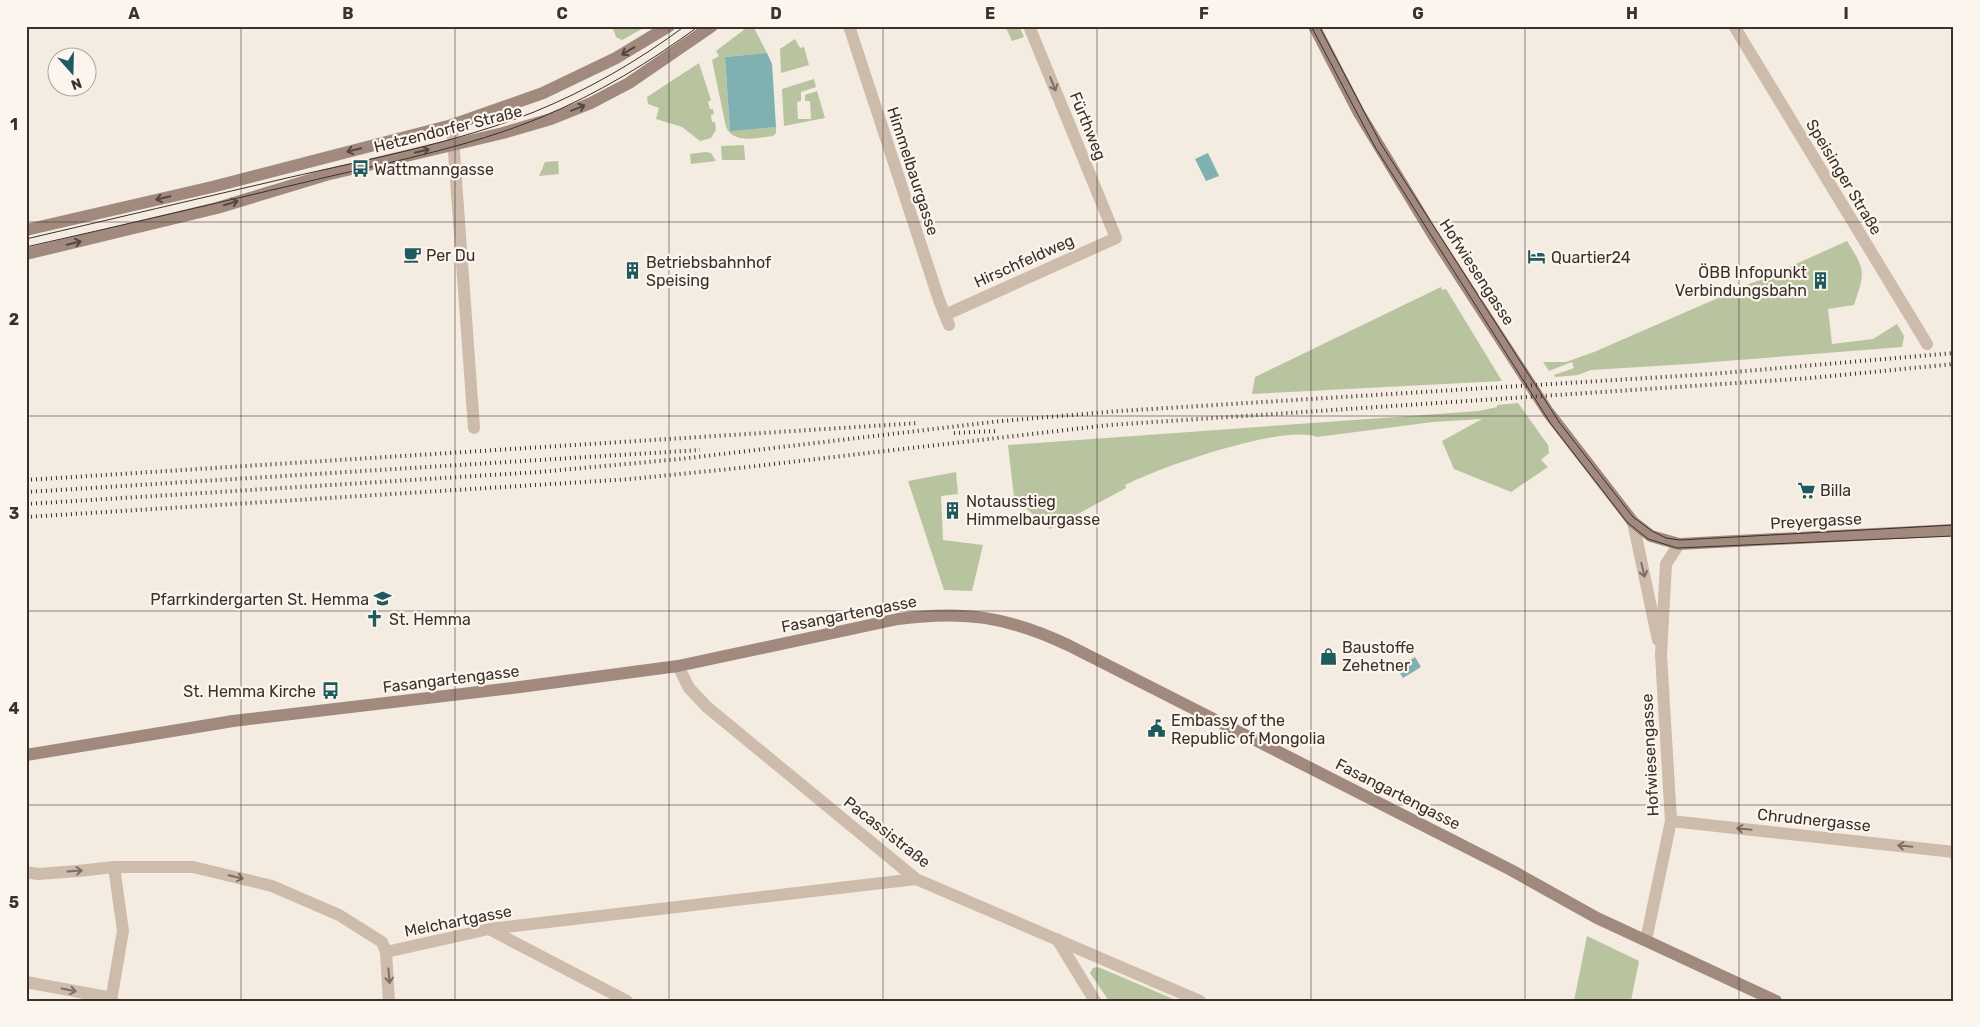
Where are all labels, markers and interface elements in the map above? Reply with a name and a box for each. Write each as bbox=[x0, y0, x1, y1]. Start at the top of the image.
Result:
text: A bbox=[128, 4, 140, 23]
text: B bbox=[342, 4, 354, 23]
text: C bbox=[556, 4, 568, 23]
text: D bbox=[770, 4, 782, 23]
text: E bbox=[985, 4, 995, 23]
text: F bbox=[1199, 4, 1209, 23]
text: G bbox=[1412, 4, 1424, 23]
text: H bbox=[1626, 4, 1638, 23]
text: I bbox=[1843, 4, 1849, 23]
one-way arrow bbox=[621, 47, 635, 57]
north arrow bbox=[48, 48, 98, 98]
text: N bbox=[69, 74, 84, 93]
one-way arrow bbox=[1049, 76, 1058, 91]
street label: Fürthweg bbox=[1066, 89, 1110, 163]
street label: Hetzendorfer Straße bbox=[372, 101, 524, 157]
one-way arrow bbox=[570, 103, 585, 113]
street label: Himmelbaurgasse bbox=[883, 104, 943, 238]
text: 1 bbox=[10, 115, 18, 134]
street label: Speisinger Straße bbox=[1802, 116, 1886, 238]
one-way arrow bbox=[347, 146, 363, 156]
one-way arrow bbox=[413, 146, 429, 156]
bus stop icon: Wattmanngasse bbox=[350, 159, 370, 179]
place label: Wattmanngasse bbox=[374, 160, 494, 179]
one-way arrow bbox=[155, 194, 171, 203]
one-way arrow bbox=[223, 198, 239, 208]
street label: Hofwiesengasse bbox=[1436, 215, 1518, 329]
street label: Hirschfeldweg bbox=[971, 230, 1077, 292]
one-way arrow bbox=[65, 238, 81, 247]
cafe icon: Per Du bbox=[402, 245, 422, 265]
place label: Per Du bbox=[426, 246, 475, 265]
hotel icon: Quartier24 bbox=[1527, 247, 1547, 267]
place label: Quartier24 bbox=[1551, 248, 1631, 267]
place label: Betriebsbahnhof Speising bbox=[646, 253, 772, 290]
building icon: Betriebsbahnhof Speising bbox=[622, 261, 642, 281]
place label: ÖBB Infopunkt Verbindungsbahn bbox=[1675, 263, 1807, 300]
building icon: ÖBB Infopunkt Verbindungsbahn bbox=[1811, 271, 1831, 291]
text: 2 bbox=[9, 310, 19, 329]
supermarket icon: Billa bbox=[1796, 480, 1816, 500]
place label: Billa bbox=[1820, 481, 1851, 500]
place label: Notausstieg Himmelbaurgasse bbox=[966, 492, 1100, 529]
building icon: Notausstieg Himmelbaurgasse bbox=[942, 500, 962, 520]
text: 3 bbox=[9, 504, 19, 523]
street label: Preyergasse bbox=[1770, 509, 1862, 533]
one-way arrow bbox=[1639, 562, 1648, 578]
school or university icon: Pfarrkindergarten St. Hemma bbox=[373, 589, 393, 609]
place label: Pfarrkindergarten St. Hemma bbox=[150, 590, 369, 609]
street label: Fasangartengasse bbox=[780, 592, 918, 636]
church icon: St. Hemma bbox=[365, 609, 385, 629]
place label: St. Hemma bbox=[389, 610, 471, 629]
place label: Baustoffe Zehetner bbox=[1342, 638, 1415, 675]
shop icon: Baustoffe Zehetner bbox=[1318, 646, 1338, 666]
street label: Fasangartengasse bbox=[382, 661, 520, 697]
bus stop icon: St. Hemma Kirche bbox=[320, 681, 340, 701]
place label: St. Hemma Kirche bbox=[183, 682, 316, 701]
street label: Hofwiesengasse bbox=[1637, 693, 1663, 817]
text: 4 bbox=[9, 699, 20, 718]
place label: Embassy of the Republic of Mongolia bbox=[1171, 711, 1325, 748]
public building icon: Embassy of the Republic of Mongolia bbox=[1147, 719, 1167, 739]
street label: Fasangartengasse bbox=[1332, 754, 1464, 834]
street label: Pacassistraße bbox=[840, 792, 934, 872]
street label: Chrudnergasse bbox=[1756, 805, 1872, 835]
one-way arrow bbox=[1736, 824, 1752, 833]
one-way arrow bbox=[1898, 841, 1914, 851]
one-way arrow bbox=[67, 867, 83, 876]
one-way arrow bbox=[227, 873, 243, 882]
text: 5 bbox=[9, 893, 19, 912]
street label: Melchartgasse bbox=[403, 901, 513, 941]
one-way arrow bbox=[384, 968, 393, 984]
one-way arrow bbox=[61, 985, 77, 995]

